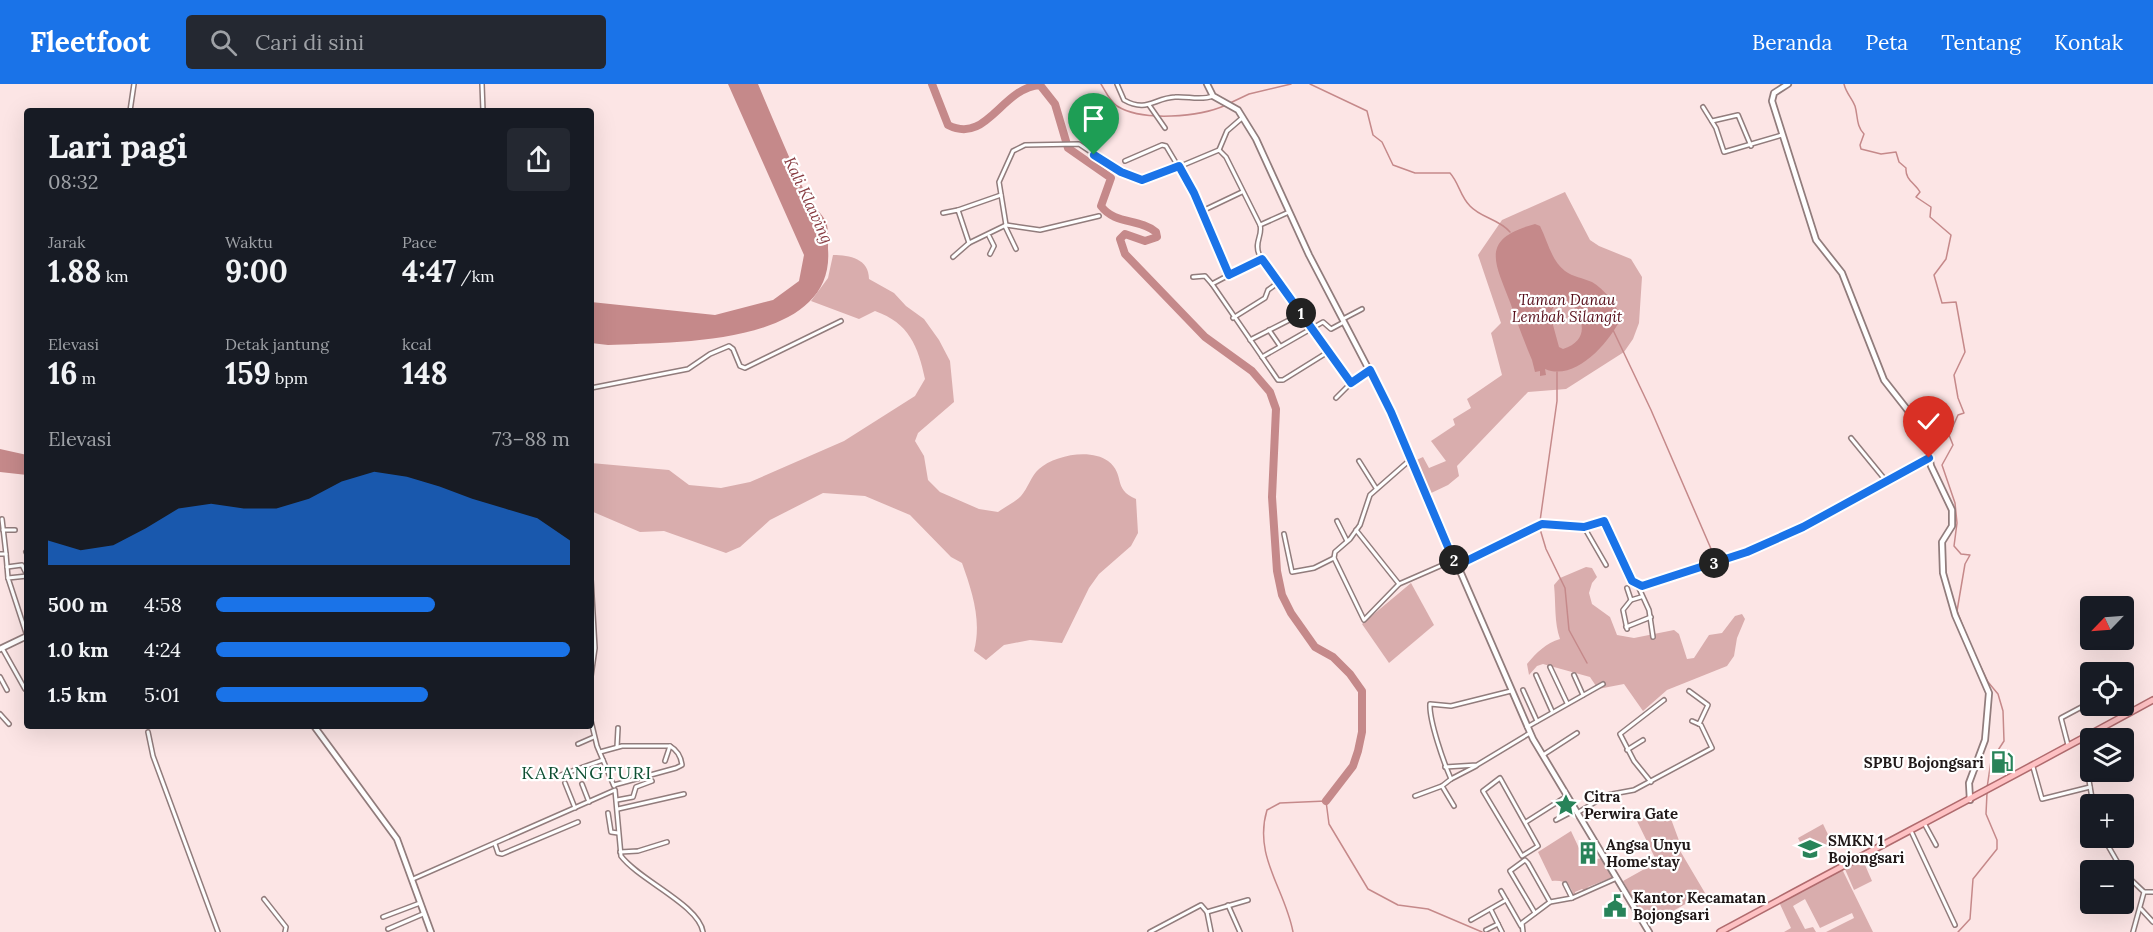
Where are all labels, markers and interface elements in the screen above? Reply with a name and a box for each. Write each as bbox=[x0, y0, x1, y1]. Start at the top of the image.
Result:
search box bbox=[186, 15, 606, 69]
text: Fleetfoot bbox=[30, 24, 150, 60]
icon: search bbox=[207, 26, 240, 59]
text: Cari di sini bbox=[255, 28, 364, 56]
text: Beranda bbox=[1752, 29, 1832, 56]
text: Peta bbox=[1865, 29, 1908, 56]
text: Tentang bbox=[1941, 29, 2021, 56]
text: Kontak bbox=[2054, 29, 2123, 56]
pin bbox=[1068, 93, 1119, 155]
icon: arrive bbox=[1077, 102, 1110, 135]
text: Lari pagi bbox=[48, 125, 187, 167]
button: share bbox=[507, 128, 570, 191]
water label: Kali Klawing bbox=[780, 153, 838, 247]
text: 08:32 bbox=[48, 169, 99, 194]
text: Jarak bbox=[48, 232, 86, 252]
text: Waktu bbox=[225, 232, 273, 252]
text: Pace bbox=[402, 232, 437, 252]
text: 1.88 bbox=[48, 252, 102, 290]
text: 9:00 bbox=[225, 252, 288, 290]
text: 4:47 bbox=[402, 252, 456, 290]
text: km bbox=[102, 266, 129, 286]
text: /km bbox=[456, 266, 495, 286]
park label: Taman Danau Lembah Silangit bbox=[1512, 290, 1623, 326]
pin: 1 bbox=[1286, 298, 1316, 328]
text: 1 bbox=[1298, 303, 1304, 323]
text: Elevasi bbox=[48, 334, 99, 354]
text: Detak jantung bbox=[225, 334, 329, 354]
text: kcal bbox=[402, 334, 432, 354]
text: 16 bbox=[48, 354, 77, 392]
text: 159 bbox=[225, 354, 271, 392]
text: 148 bbox=[402, 354, 448, 392]
text: m bbox=[77, 368, 96, 388]
text: bpm bbox=[271, 368, 308, 388]
pin bbox=[1903, 396, 1954, 458]
icon: check bbox=[1912, 405, 1945, 438]
text: Elevasi bbox=[48, 426, 112, 451]
text: 73–88 m bbox=[492, 426, 570, 451]
pin: 2 bbox=[1439, 545, 1469, 575]
pin: 3 bbox=[1699, 548, 1729, 578]
text: 2 bbox=[1450, 550, 1458, 570]
text: 3 bbox=[1710, 553, 1718, 573]
text: 500 m bbox=[48, 592, 108, 617]
text: 4:58 bbox=[144, 592, 182, 617]
north arrow bbox=[2080, 596, 2134, 650]
map controls bbox=[2080, 596, 2134, 914]
text: 1.0 km bbox=[48, 637, 109, 662]
text: 4:24 bbox=[144, 637, 181, 662]
button: locate bbox=[2080, 662, 2134, 716]
text: 1.5 km bbox=[48, 682, 107, 707]
text: 5:01 bbox=[144, 682, 180, 707]
button: layers bbox=[2080, 728, 2134, 782]
fuel station icon: SPBU Bojongsari bbox=[1989, 749, 2015, 775]
place label: SPBU Bojongsari bbox=[1864, 753, 1984, 772]
district label: KARANGTURI bbox=[521, 761, 653, 784]
place label: Citra Perwira Gate bbox=[1584, 787, 1678, 823]
place icon: Citra Perwira Gate bbox=[1553, 792, 1579, 818]
button: + bbox=[2080, 794, 2134, 848]
place label: SMKN 1 Bojongsari bbox=[1828, 831, 1905, 867]
place label: Angsa Unyu Home'stay bbox=[1606, 835, 1691, 871]
school or university icon: SMKN 1 Bojongsari bbox=[1797, 836, 1823, 862]
building icon: Angsa Unyu Home'stay bbox=[1575, 840, 1601, 866]
button: − bbox=[2080, 860, 2134, 914]
place label: Kantor Kecamatan Bojongsari bbox=[1633, 888, 1766, 924]
public building icon: Kantor Kecamatan Bojongsari bbox=[1602, 893, 1628, 919]

